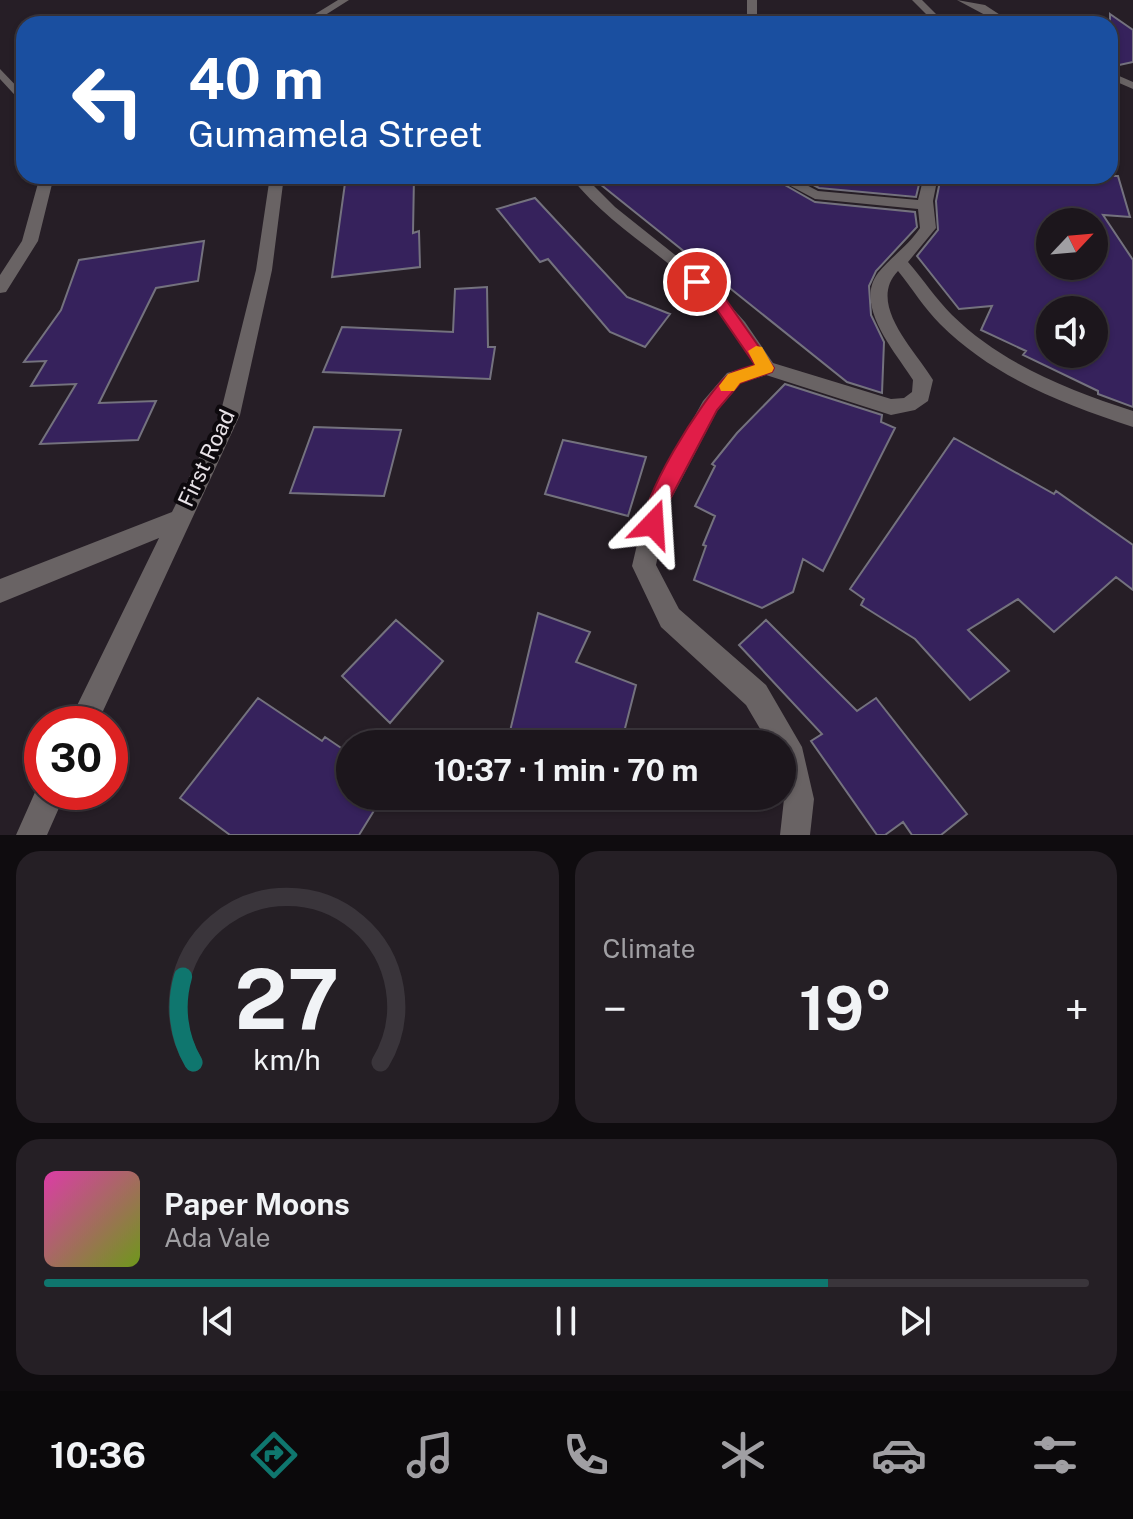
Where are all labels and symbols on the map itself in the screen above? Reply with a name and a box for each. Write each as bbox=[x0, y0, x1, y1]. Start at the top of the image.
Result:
north arrow bbox=[1036, 208, 1108, 280]
pin bbox=[663, 248, 731, 316]
street label: First Road bbox=[172, 405, 240, 511]
position arrow bbox=[611, 482, 695, 566]
speed limit sign: 30 bbox=[24, 706, 128, 810]

